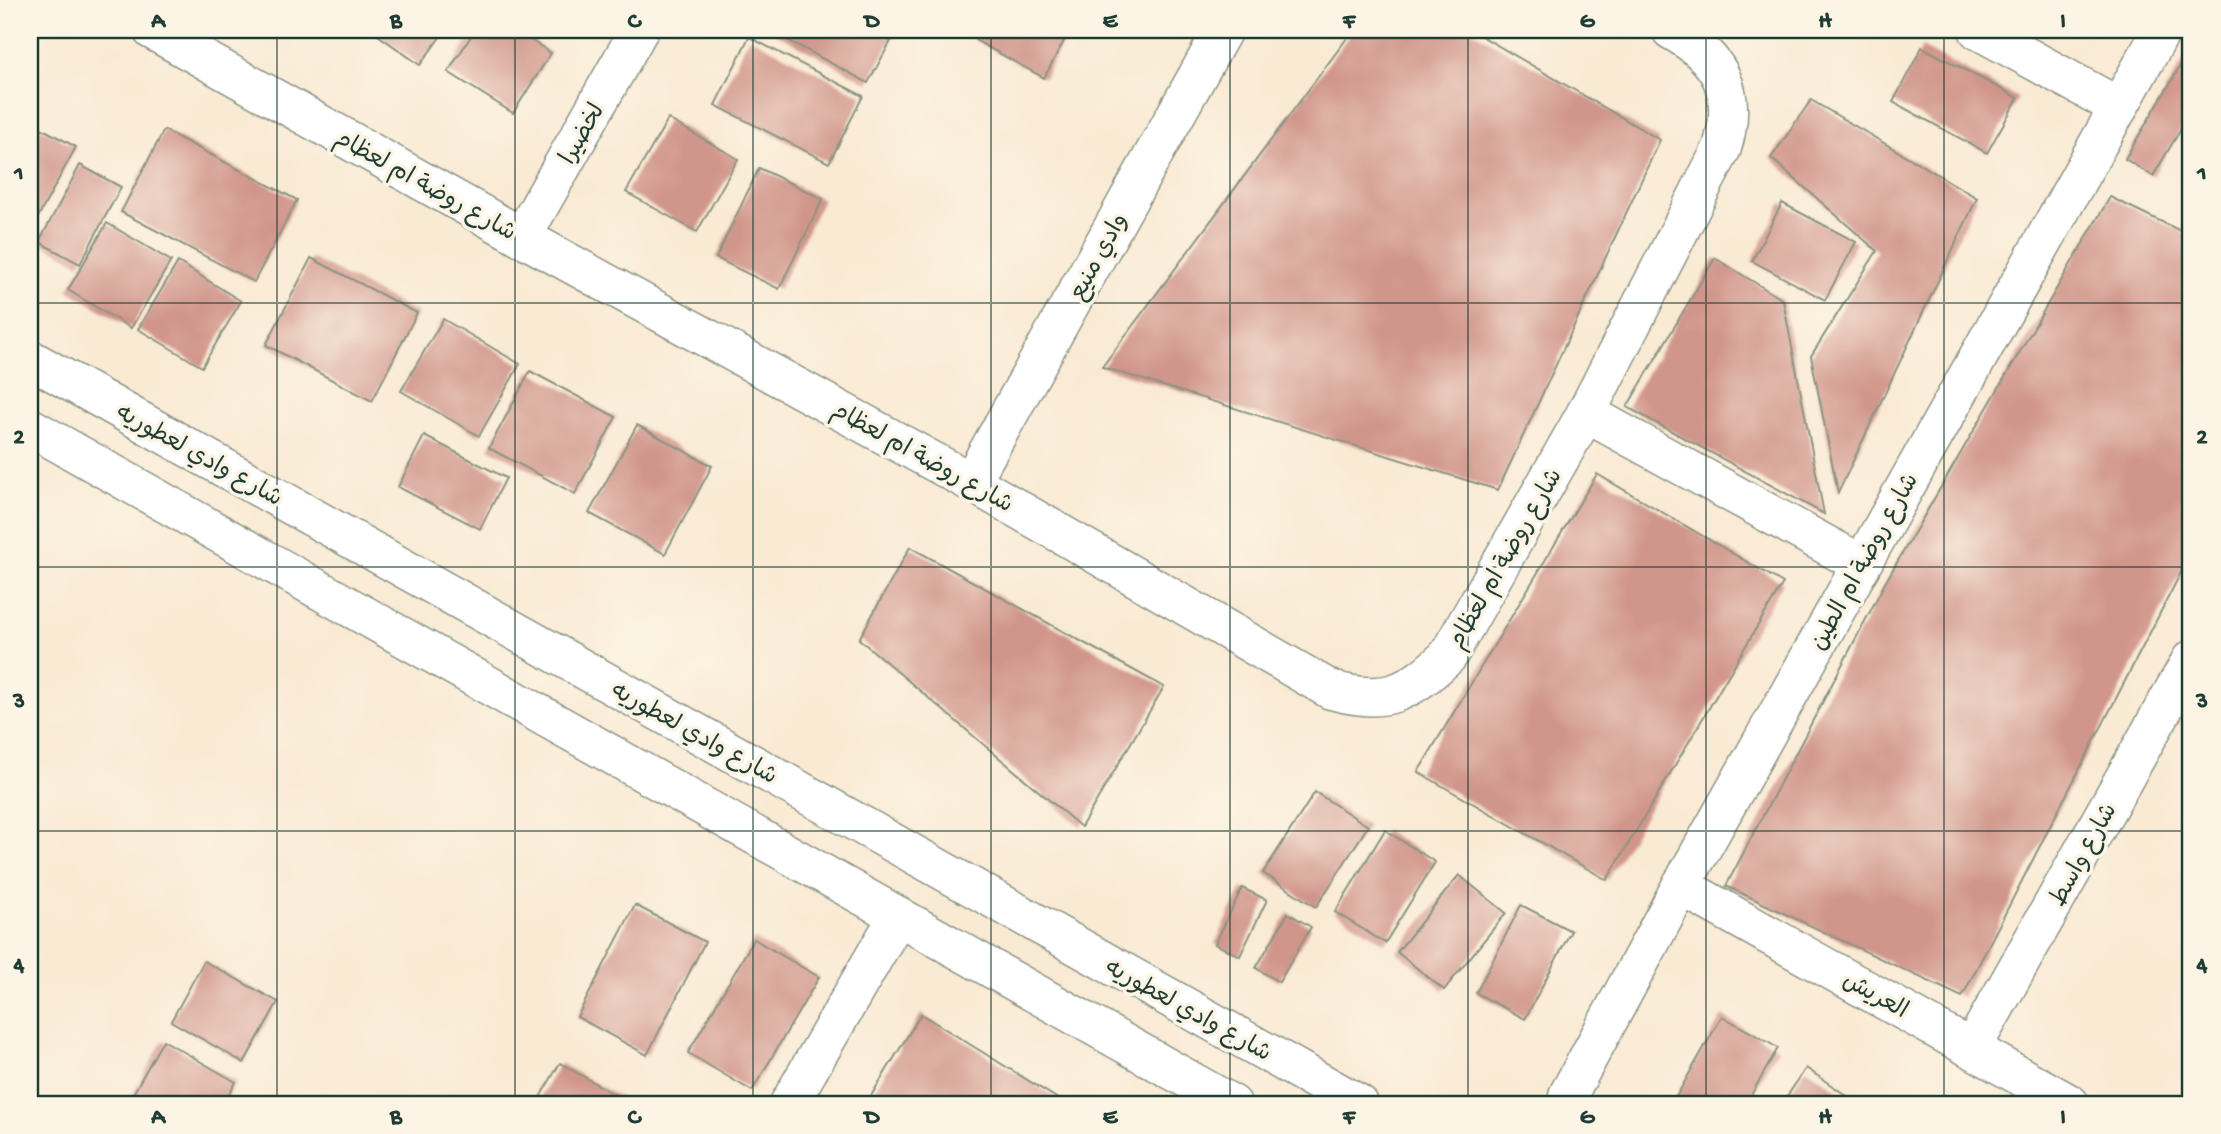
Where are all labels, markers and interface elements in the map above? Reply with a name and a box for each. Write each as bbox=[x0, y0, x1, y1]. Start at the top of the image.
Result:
text: A bbox=[150, 9, 166, 36]
text: B bbox=[389, 9, 403, 36]
text: C bbox=[628, 9, 643, 36]
text: D bbox=[863, 9, 881, 36]
text: E bbox=[1103, 9, 1119, 36]
text: F bbox=[1342, 9, 1357, 36]
text: G bbox=[1580, 9, 1596, 36]
text: H bbox=[1818, 9, 1832, 36]
text: I bbox=[2060, 9, 2066, 36]
street label: لخضيرا bbox=[555, 99, 613, 170]
street label: شارع روضة ام لعظام bbox=[328, 125, 520, 249]
text: 1 bbox=[13, 161, 24, 188]
text: 1 bbox=[2196, 161, 2207, 188]
street label: وادي منيع bbox=[1064, 209, 1136, 306]
street label: شارع روضة ام لعظام bbox=[825, 397, 1017, 521]
street label: شارع وادي لعطوريه bbox=[110, 399, 287, 515]
text: 2 bbox=[13, 425, 25, 452]
text: 2 bbox=[2196, 425, 2208, 452]
street label: شارع روضة ام لعظام bbox=[1444, 464, 1570, 655]
street label: شارع روضة ام الطين bbox=[1805, 469, 1927, 656]
street label: شارع وادي لعطوريه bbox=[605, 677, 782, 793]
text: 3 bbox=[12, 689, 25, 716]
text: 3 bbox=[2195, 689, 2208, 716]
street label: شارع واسط bbox=[2045, 799, 2125, 912]
text: 4 bbox=[13, 953, 25, 980]
text: 4 bbox=[2196, 953, 2208, 980]
street label: شارع وادي لعطوريه bbox=[1099, 954, 1276, 1070]
street label: العريش bbox=[1837, 967, 1912, 1027]
text: A bbox=[150, 1105, 166, 1132]
text: B bbox=[389, 1105, 403, 1132]
text: C bbox=[628, 1105, 643, 1132]
text: D bbox=[863, 1105, 881, 1132]
text: E bbox=[1103, 1105, 1119, 1132]
text: F bbox=[1342, 1105, 1357, 1132]
text: G bbox=[1580, 1105, 1596, 1132]
text: H bbox=[1818, 1105, 1832, 1132]
text: I bbox=[2060, 1105, 2066, 1132]

